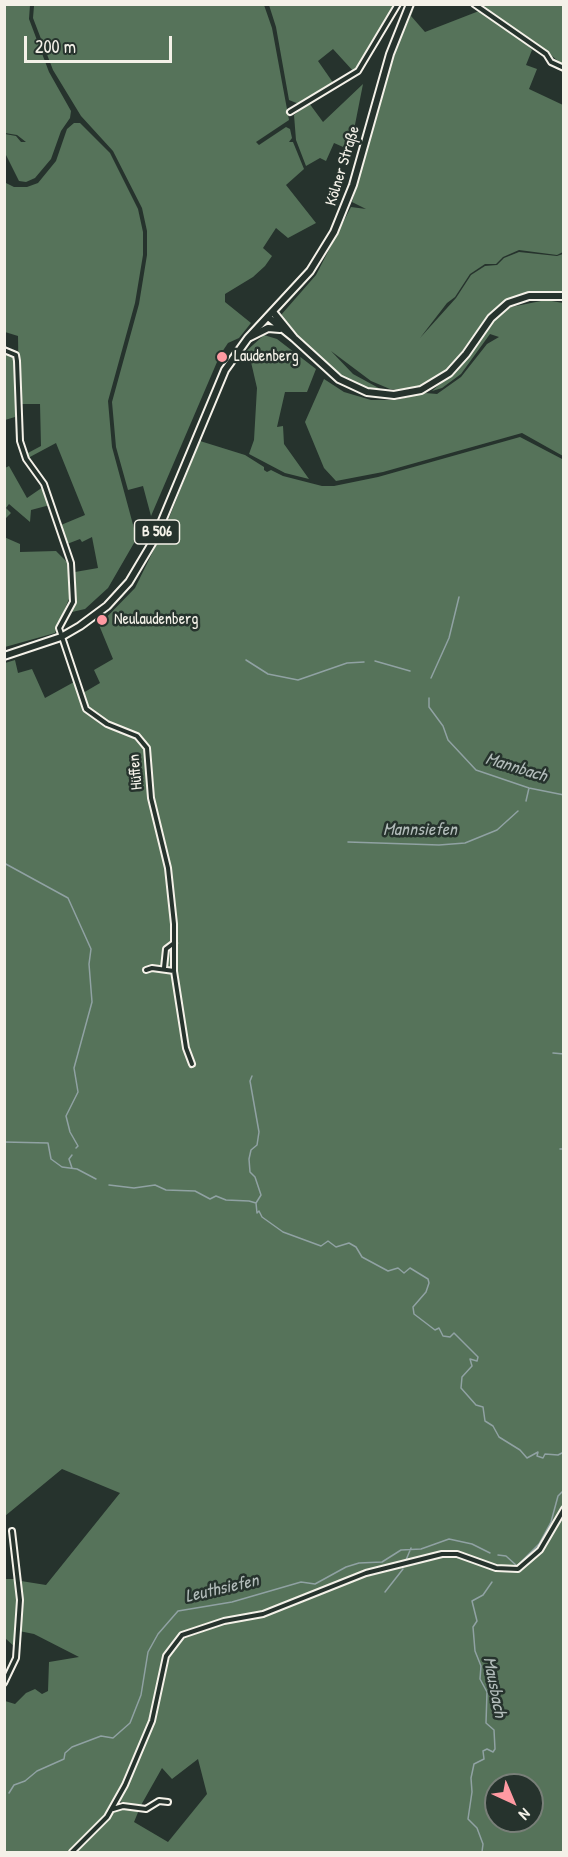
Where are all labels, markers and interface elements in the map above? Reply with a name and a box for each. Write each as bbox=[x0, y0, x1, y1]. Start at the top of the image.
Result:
scale bar bbox=[27, 24, 176, 62]
text: 200 m bbox=[35, 34, 76, 59]
street label: Kölner Straße bbox=[322, 124, 364, 208]
place label: Laudenberg bbox=[234, 347, 299, 367]
marker: Laudenberg bbox=[215, 350, 229, 364]
road number: B 506 bbox=[134, 520, 180, 544]
place label: Neulaudenberg bbox=[114, 610, 198, 630]
marker: Neulaudenberg bbox=[95, 613, 109, 627]
water label: Mannbach bbox=[483, 748, 549, 788]
street label: Hüffen bbox=[125, 753, 147, 791]
water label: Mannsiefen bbox=[383, 819, 457, 841]
water label: Leuthsiefen bbox=[183, 1570, 261, 1608]
water label: Mausbach bbox=[478, 1655, 510, 1719]
north arrow bbox=[484, 1773, 544, 1833]
text: N bbox=[514, 1804, 536, 1825]

